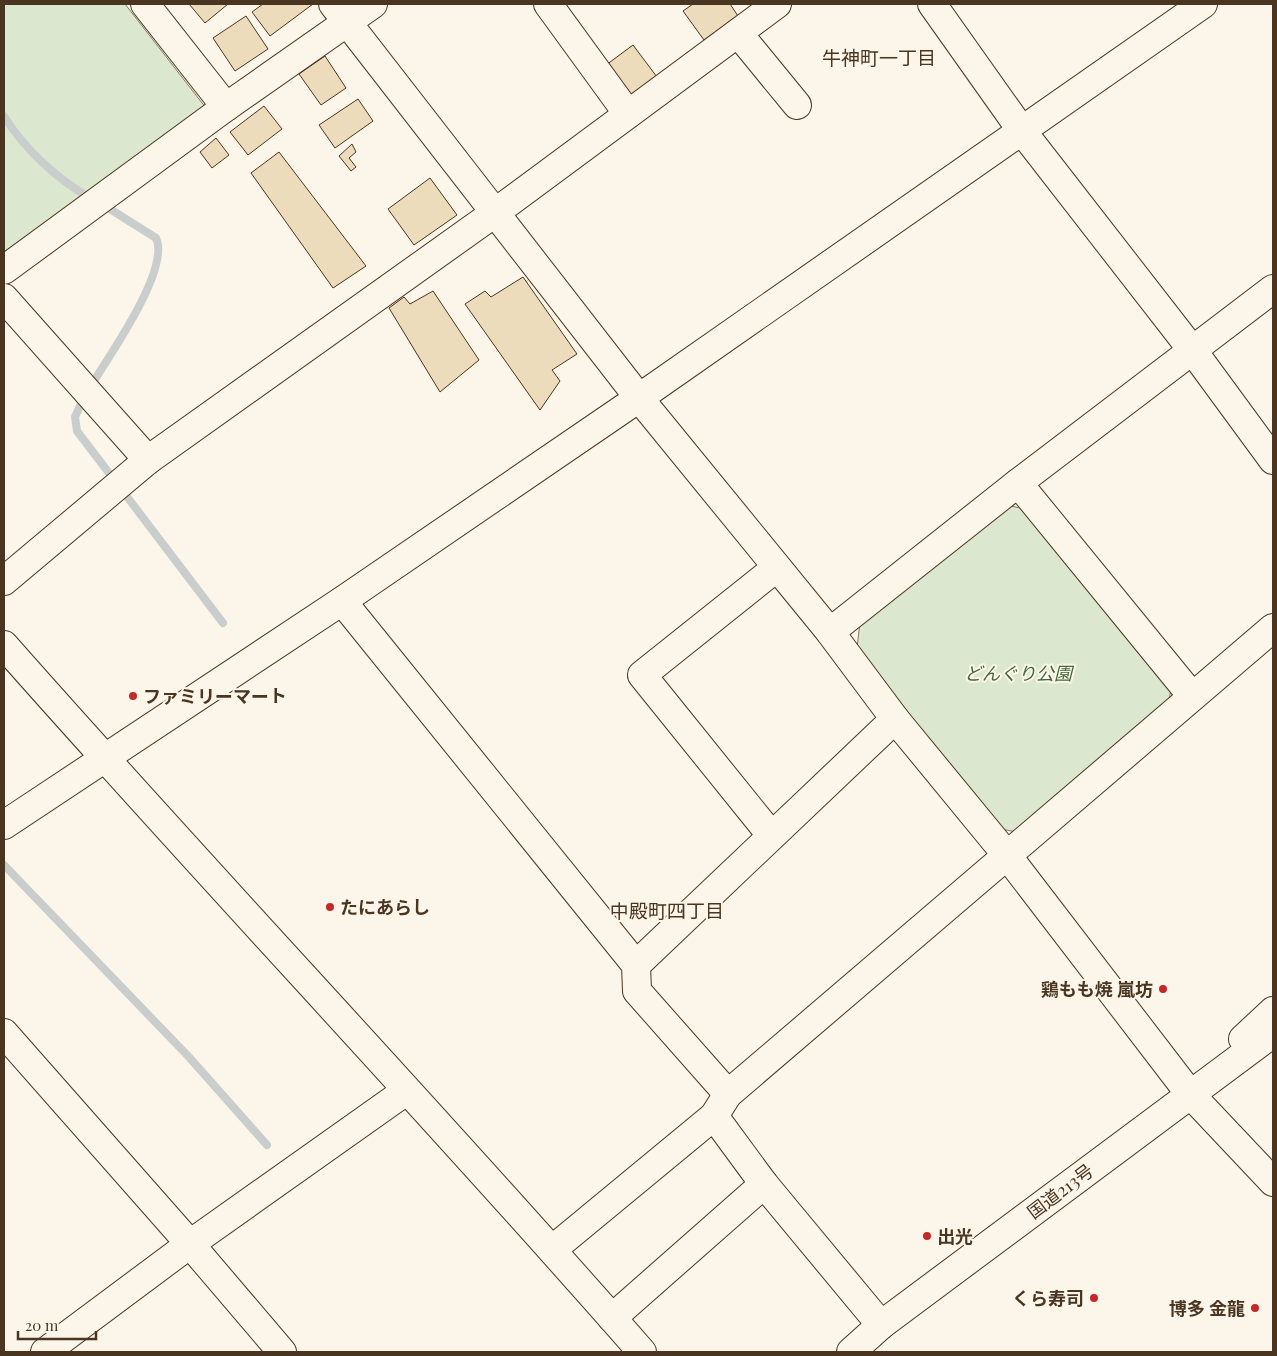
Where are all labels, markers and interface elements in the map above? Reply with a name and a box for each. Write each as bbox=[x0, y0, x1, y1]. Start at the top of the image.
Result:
district label: 牛神町一丁目 bbox=[822, 44, 936, 70]
park label: どんぐり公園 bbox=[964, 661, 1075, 685]
place label: ファミリーマート bbox=[143, 684, 287, 708]
marker: ファミリーマート bbox=[127, 690, 139, 702]
place label: たにあらし bbox=[340, 895, 430, 919]
district label: 中殿町四丁目 bbox=[610, 897, 724, 923]
marker: たにあらし bbox=[324, 901, 336, 913]
place label: 鶏もも焼 嵐坊 bbox=[1041, 977, 1153, 1001]
marker: 鶏もも焼 嵐坊 bbox=[1157, 983, 1169, 995]
street label: 国道213号 bbox=[1022, 1158, 1098, 1224]
place label: 出光 bbox=[937, 1224, 973, 1248]
marker: 出光 bbox=[921, 1230, 933, 1242]
place label: くら寿司 bbox=[1012, 1286, 1084, 1310]
marker: くら寿司 bbox=[1088, 1292, 1100, 1304]
place label: 博多 金龍 bbox=[1169, 1296, 1245, 1320]
marker: 博多 金龍 bbox=[1249, 1302, 1261, 1314]
scale bar bbox=[18, 1308, 95, 1340]
text: 20 m bbox=[25, 1315, 59, 1335]

